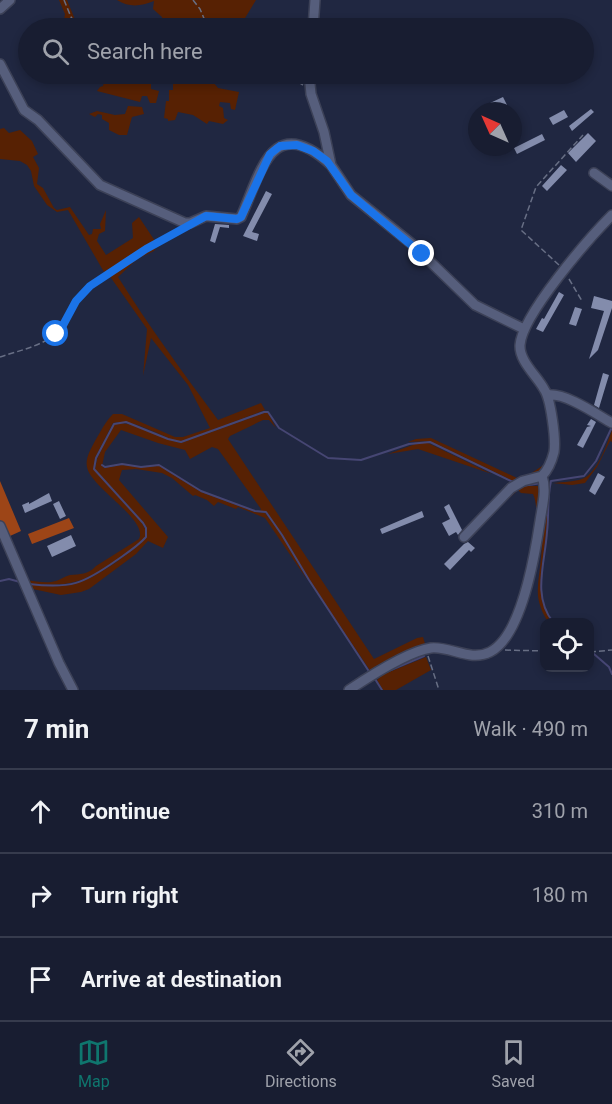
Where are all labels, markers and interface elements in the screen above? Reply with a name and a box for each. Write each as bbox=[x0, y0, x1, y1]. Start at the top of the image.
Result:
search box bbox=[18, 18, 594, 84]
icon: search bbox=[39, 35, 72, 68]
text: Search here bbox=[87, 39, 203, 64]
north arrow bbox=[468, 102, 522, 156]
route end bbox=[408, 240, 434, 266]
route start bbox=[42, 320, 68, 346]
map controls bbox=[540, 618, 594, 672]
button: locate bbox=[540, 618, 594, 672]
text: 7 min bbox=[24, 714, 89, 744]
text: Walk · 490 m bbox=[473, 717, 588, 741]
icon: ahead bbox=[24, 795, 57, 828]
text: Continue bbox=[81, 799, 170, 824]
text: 310 m bbox=[532, 799, 588, 823]
icon: right bbox=[24, 879, 57, 912]
text: Turn right bbox=[81, 883, 178, 908]
text: 180 m bbox=[532, 883, 588, 907]
icon: arrive bbox=[24, 963, 57, 996]
text: Arrive at destination bbox=[81, 967, 282, 992]
tab: Map bbox=[77, 1036, 110, 1091]
tab: Directions bbox=[265, 1036, 337, 1091]
tab: Saved bbox=[491, 1036, 535, 1091]

